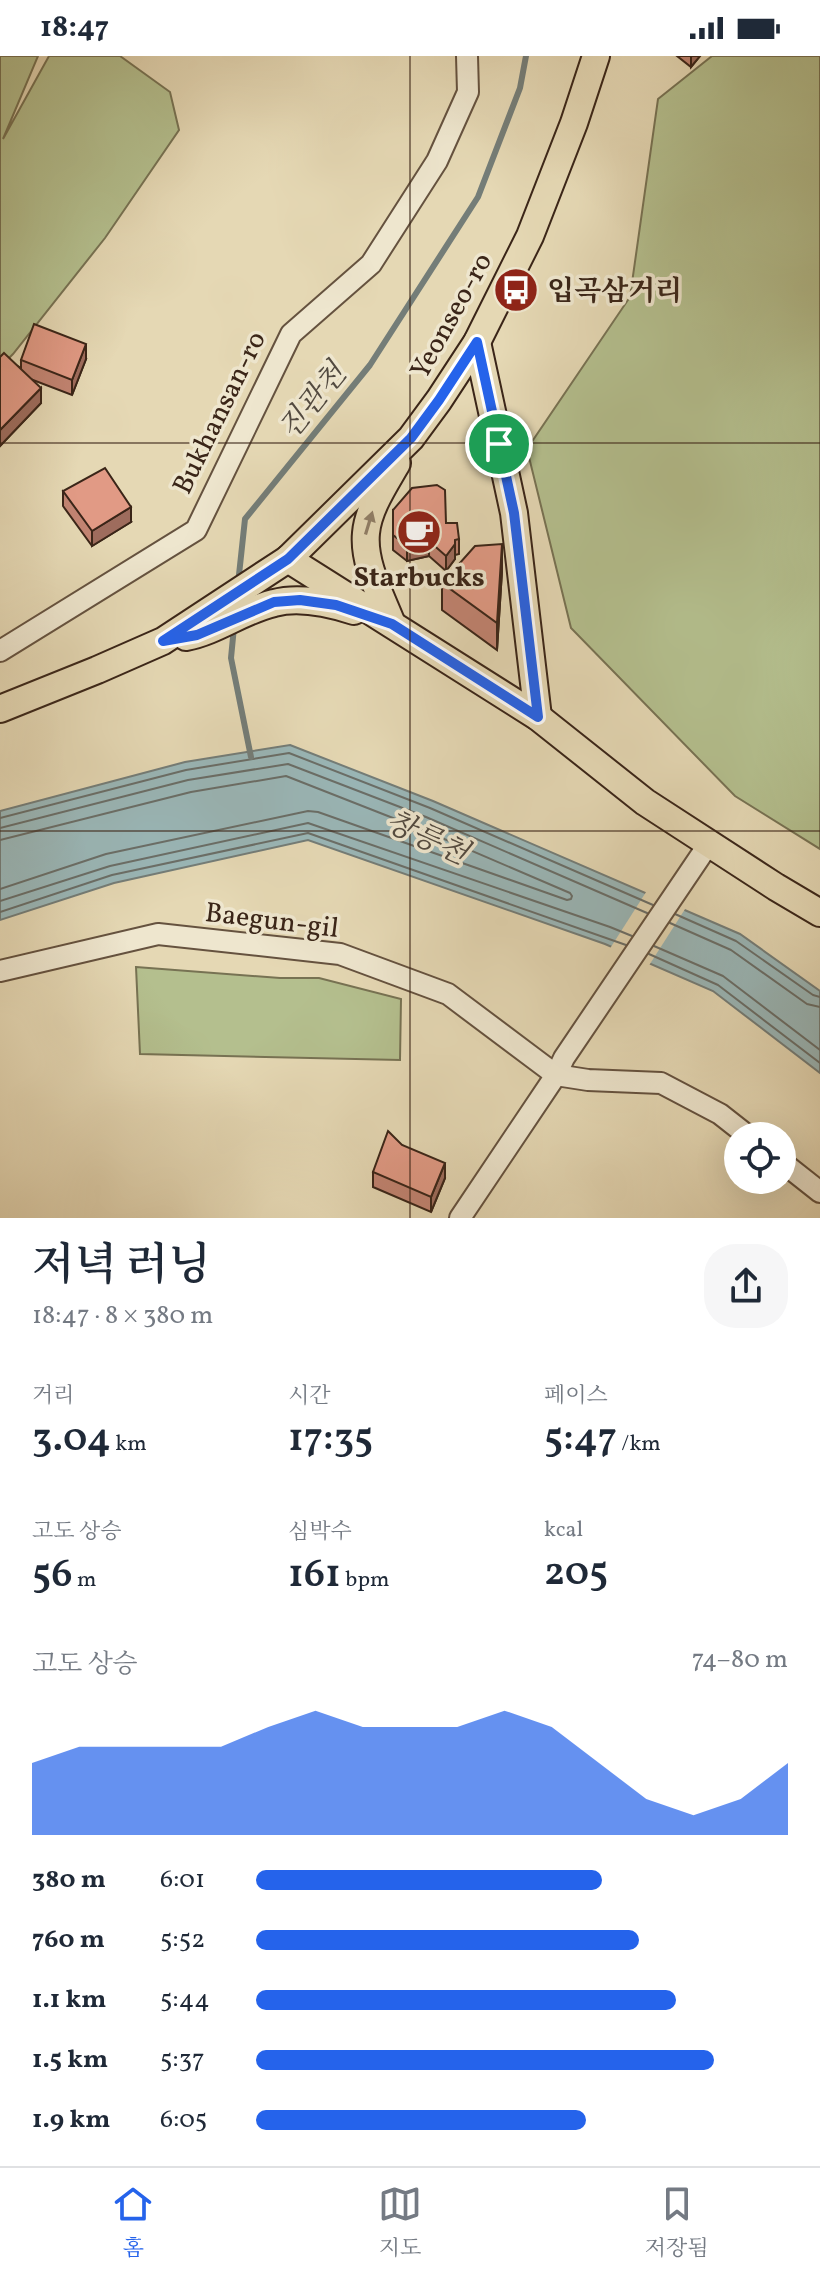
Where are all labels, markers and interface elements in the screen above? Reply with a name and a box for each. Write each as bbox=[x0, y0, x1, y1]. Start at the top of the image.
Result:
text: 18:47 bbox=[40, 7, 109, 49]
street label: Yeonseo-ro bbox=[402, 246, 503, 386]
bus stop icon: 입곡삼거리 bbox=[492, 266, 540, 314]
place label: 입곡삼거리 bbox=[547, 273, 682, 312]
street label: Bukhansan-ro bbox=[164, 325, 277, 501]
water label: 진관천 bbox=[270, 354, 358, 449]
pin bbox=[465, 410, 533, 478]
icon: arrive bbox=[477, 422, 521, 466]
cafe icon: Starbucks bbox=[395, 508, 443, 556]
one-way arrow bbox=[363, 511, 376, 535]
place label: Starbucks bbox=[353, 559, 485, 598]
water label: 창릉천 bbox=[378, 801, 476, 877]
street label: Baegun-gil bbox=[203, 894, 341, 949]
map controls bbox=[724, 1122, 796, 1194]
button: locate bbox=[724, 1122, 796, 1194]
text: 저녁 러닝 bbox=[32, 1237, 211, 1298]
button: share bbox=[704, 1244, 788, 1328]
text: 18:47 · 8 × 380 m bbox=[32, 1298, 213, 1334]
text: 거리 bbox=[32, 1381, 75, 1412]
text: 시간 bbox=[288, 1381, 331, 1412]
text: 페이스 bbox=[544, 1381, 608, 1412]
text: 3.04 bbox=[32, 1412, 111, 1468]
text: 17:35 bbox=[288, 1412, 373, 1468]
text: 5:47 bbox=[544, 1412, 617, 1468]
text: km bbox=[111, 1429, 147, 1460]
text: /km bbox=[617, 1429, 661, 1460]
text: kcal bbox=[544, 1515, 583, 1546]
text: 고도 상승 bbox=[32, 1517, 121, 1548]
text: 심박수 bbox=[288, 1517, 352, 1548]
text: 205 bbox=[544, 1546, 608, 1602]
text: 56 bbox=[32, 1548, 73, 1604]
text: 161 bbox=[288, 1548, 341, 1604]
text: m bbox=[73, 1565, 96, 1596]
text: bpm bbox=[341, 1565, 389, 1596]
text: 74–80 m bbox=[692, 1642, 788, 1678]
text: 고도 상승 bbox=[32, 1647, 138, 1683]
text: 380 m bbox=[32, 1862, 106, 1898]
text: 6:01 bbox=[160, 1862, 205, 1898]
text: 760 m bbox=[32, 1922, 105, 1958]
text: 5:52 bbox=[160, 1922, 205, 1958]
text: 1.1 km bbox=[32, 1982, 106, 2018]
text: 5:44 bbox=[160, 1982, 210, 2018]
text: 1.5 km bbox=[32, 2042, 108, 2078]
text: 5:37 bbox=[160, 2042, 205, 2078]
text: 1.9 km bbox=[32, 2102, 110, 2138]
text: 6:05 bbox=[160, 2102, 207, 2138]
tab: 홈 bbox=[111, 2182, 155, 2265]
tab: 지도 bbox=[378, 2182, 422, 2265]
tab: 저장됨 bbox=[645, 2182, 709, 2265]

